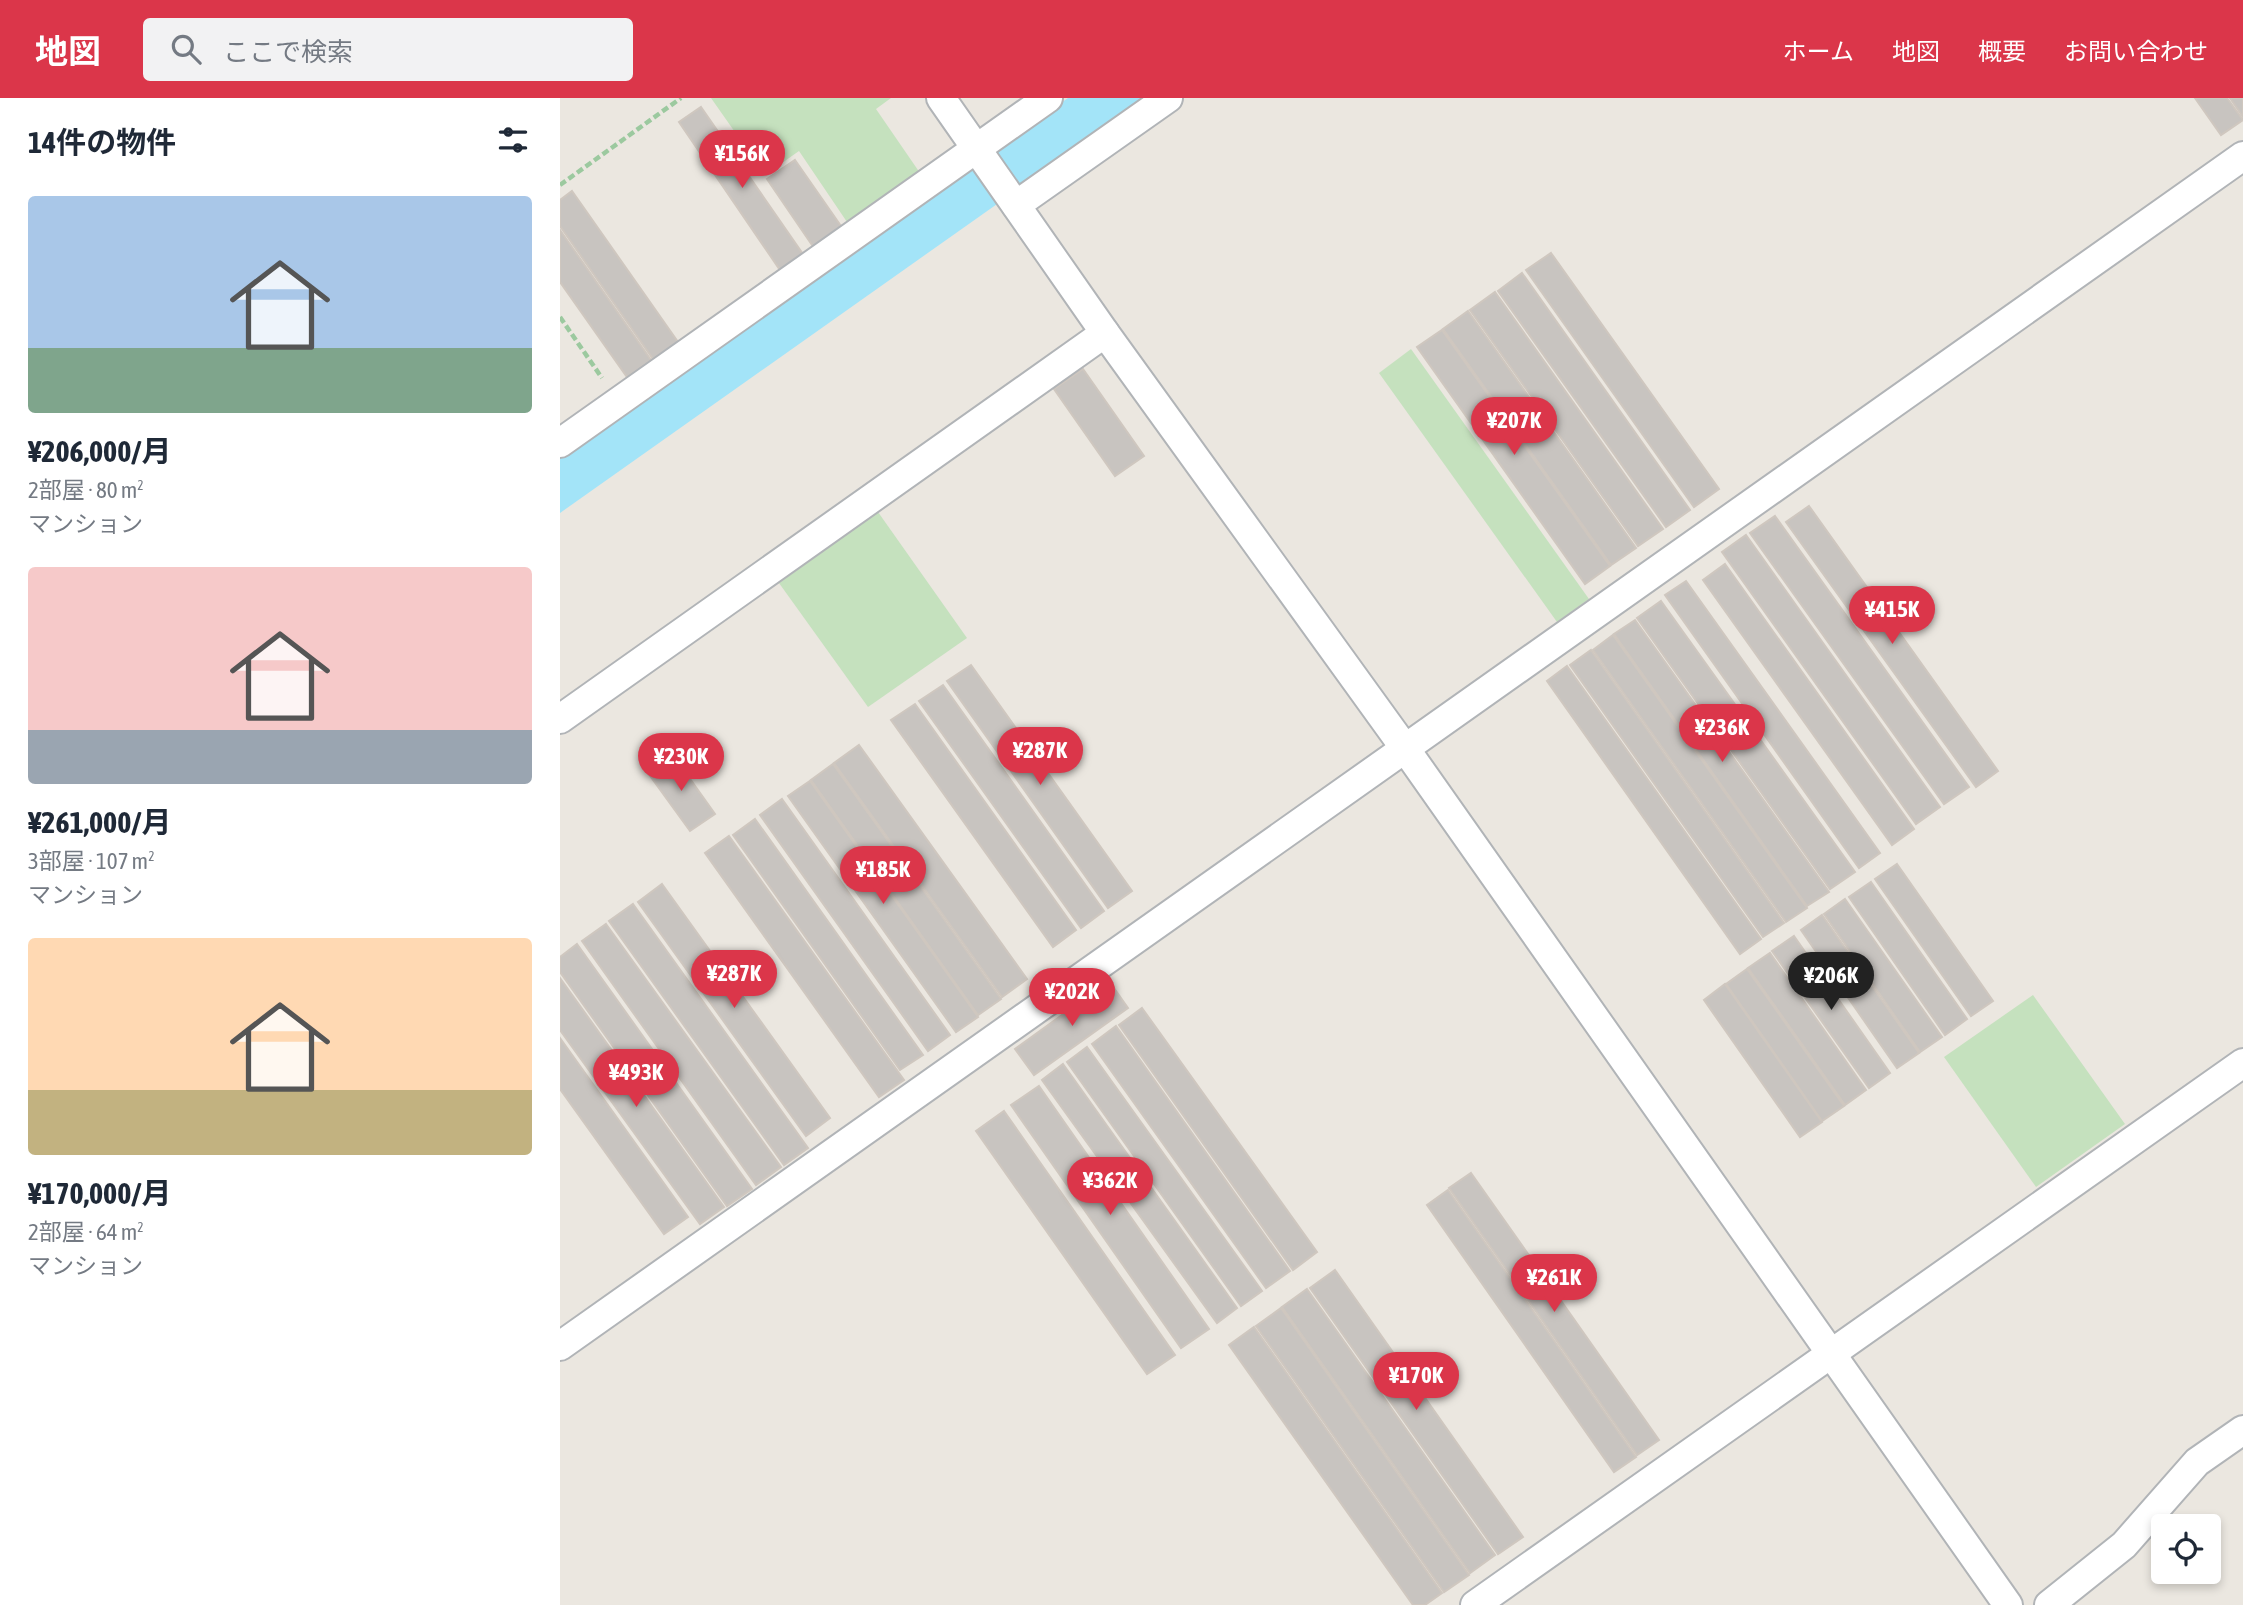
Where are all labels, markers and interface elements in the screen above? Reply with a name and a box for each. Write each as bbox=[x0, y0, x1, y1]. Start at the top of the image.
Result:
search box bbox=[143, 18, 633, 81]
icon: search bbox=[167, 30, 205, 68]
text: 地図 bbox=[35, 32, 101, 70]
text: ここで検索 bbox=[223, 37, 353, 67]
text: ホーム bbox=[1783, 38, 1854, 65]
text: 地図 bbox=[1892, 38, 1940, 65]
text: 概要 bbox=[1978, 38, 2026, 65]
text: お問い合わせ bbox=[2064, 38, 2208, 65]
icon: filters bbox=[494, 121, 532, 159]
text: 14件の物件 bbox=[28, 125, 176, 159]
pin: ¥156K bbox=[693, 130, 791, 190]
text: ¥156K bbox=[715, 140, 769, 166]
icon: home bbox=[217, 242, 343, 368]
pin: ¥207K bbox=[1465, 398, 1563, 457]
text: ¥207K bbox=[1487, 407, 1541, 433]
text: ¥206,000/月 bbox=[28, 434, 171, 468]
text: 2部屋 · 80 m² bbox=[28, 477, 144, 503]
text: マンション bbox=[28, 511, 143, 537]
pin: ¥415K bbox=[1843, 587, 1941, 646]
text: ¥415K bbox=[1865, 596, 1919, 622]
icon: home bbox=[217, 613, 343, 739]
pin: ¥236K bbox=[1673, 704, 1771, 764]
text: ¥236K bbox=[1695, 714, 1749, 740]
pin: ¥287K bbox=[991, 728, 1089, 787]
pin: ¥230K bbox=[632, 734, 730, 793]
text: ¥287K bbox=[1013, 737, 1067, 763]
text: ¥230K bbox=[654, 743, 708, 769]
text: ¥261,000/月 bbox=[28, 805, 171, 839]
pin: ¥185K bbox=[834, 846, 932, 906]
text: 3部屋 · 107 m² bbox=[28, 848, 155, 874]
text: ¥185K bbox=[856, 856, 910, 882]
text: マンション bbox=[28, 882, 143, 908]
pin: ¥287K bbox=[685, 950, 783, 1010]
pin: ¥206K bbox=[1782, 953, 1880, 1012]
text: ¥287K bbox=[707, 960, 761, 986]
text: ¥206K bbox=[1804, 962, 1858, 988]
pin: ¥202K bbox=[1023, 968, 1121, 1028]
text: ¥202K bbox=[1045, 978, 1099, 1004]
icon: home bbox=[217, 984, 343, 1110]
pin: ¥493K bbox=[587, 1049, 685, 1109]
text: ¥493K bbox=[609, 1059, 663, 1085]
pin: ¥362K bbox=[1061, 1158, 1159, 1217]
text: ¥362K bbox=[1083, 1167, 1137, 1193]
text: ¥170,000/月 bbox=[28, 1176, 171, 1210]
text: 2部屋 · 64 m² bbox=[28, 1219, 144, 1245]
text: マンション bbox=[28, 1253, 143, 1279]
pin: ¥261K bbox=[1505, 1254, 1603, 1314]
text: ¥261K bbox=[1527, 1264, 1581, 1290]
pin: ¥170K bbox=[1367, 1352, 1465, 1412]
text: ¥170K bbox=[1389, 1362, 1443, 1388]
map controls bbox=[2151, 1514, 2221, 1584]
button: locate bbox=[2151, 1514, 2221, 1584]

